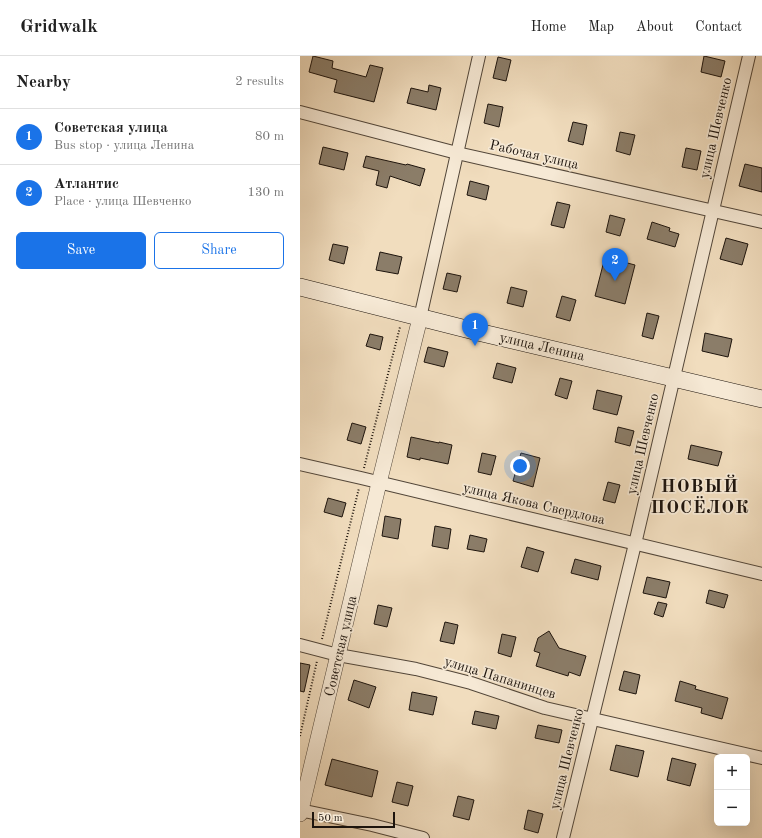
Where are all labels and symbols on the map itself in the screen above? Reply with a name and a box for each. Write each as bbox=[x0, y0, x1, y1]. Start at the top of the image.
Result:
street label: улица Шевченко bbox=[698, 76, 734, 180]
street label: Рабочая улица bbox=[488, 138, 580, 172]
pin: 2 bbox=[602, 248, 628, 281]
pin: 1 bbox=[462, 313, 488, 346]
street label: улица Ленина bbox=[498, 330, 586, 364]
street label: улица Шевченко bbox=[625, 392, 661, 496]
your location bbox=[510, 456, 530, 476]
district label: НОВЫЙ ПОСЁЛОК bbox=[651, 474, 749, 517]
street label: улица Якова Свердлова bbox=[461, 481, 607, 527]
street label: Советская улица bbox=[323, 594, 359, 698]
street label: улица Папанинцев bbox=[442, 654, 558, 702]
street label: улица Шевченко bbox=[548, 707, 586, 811]
scale bar bbox=[312, 810, 395, 829]

